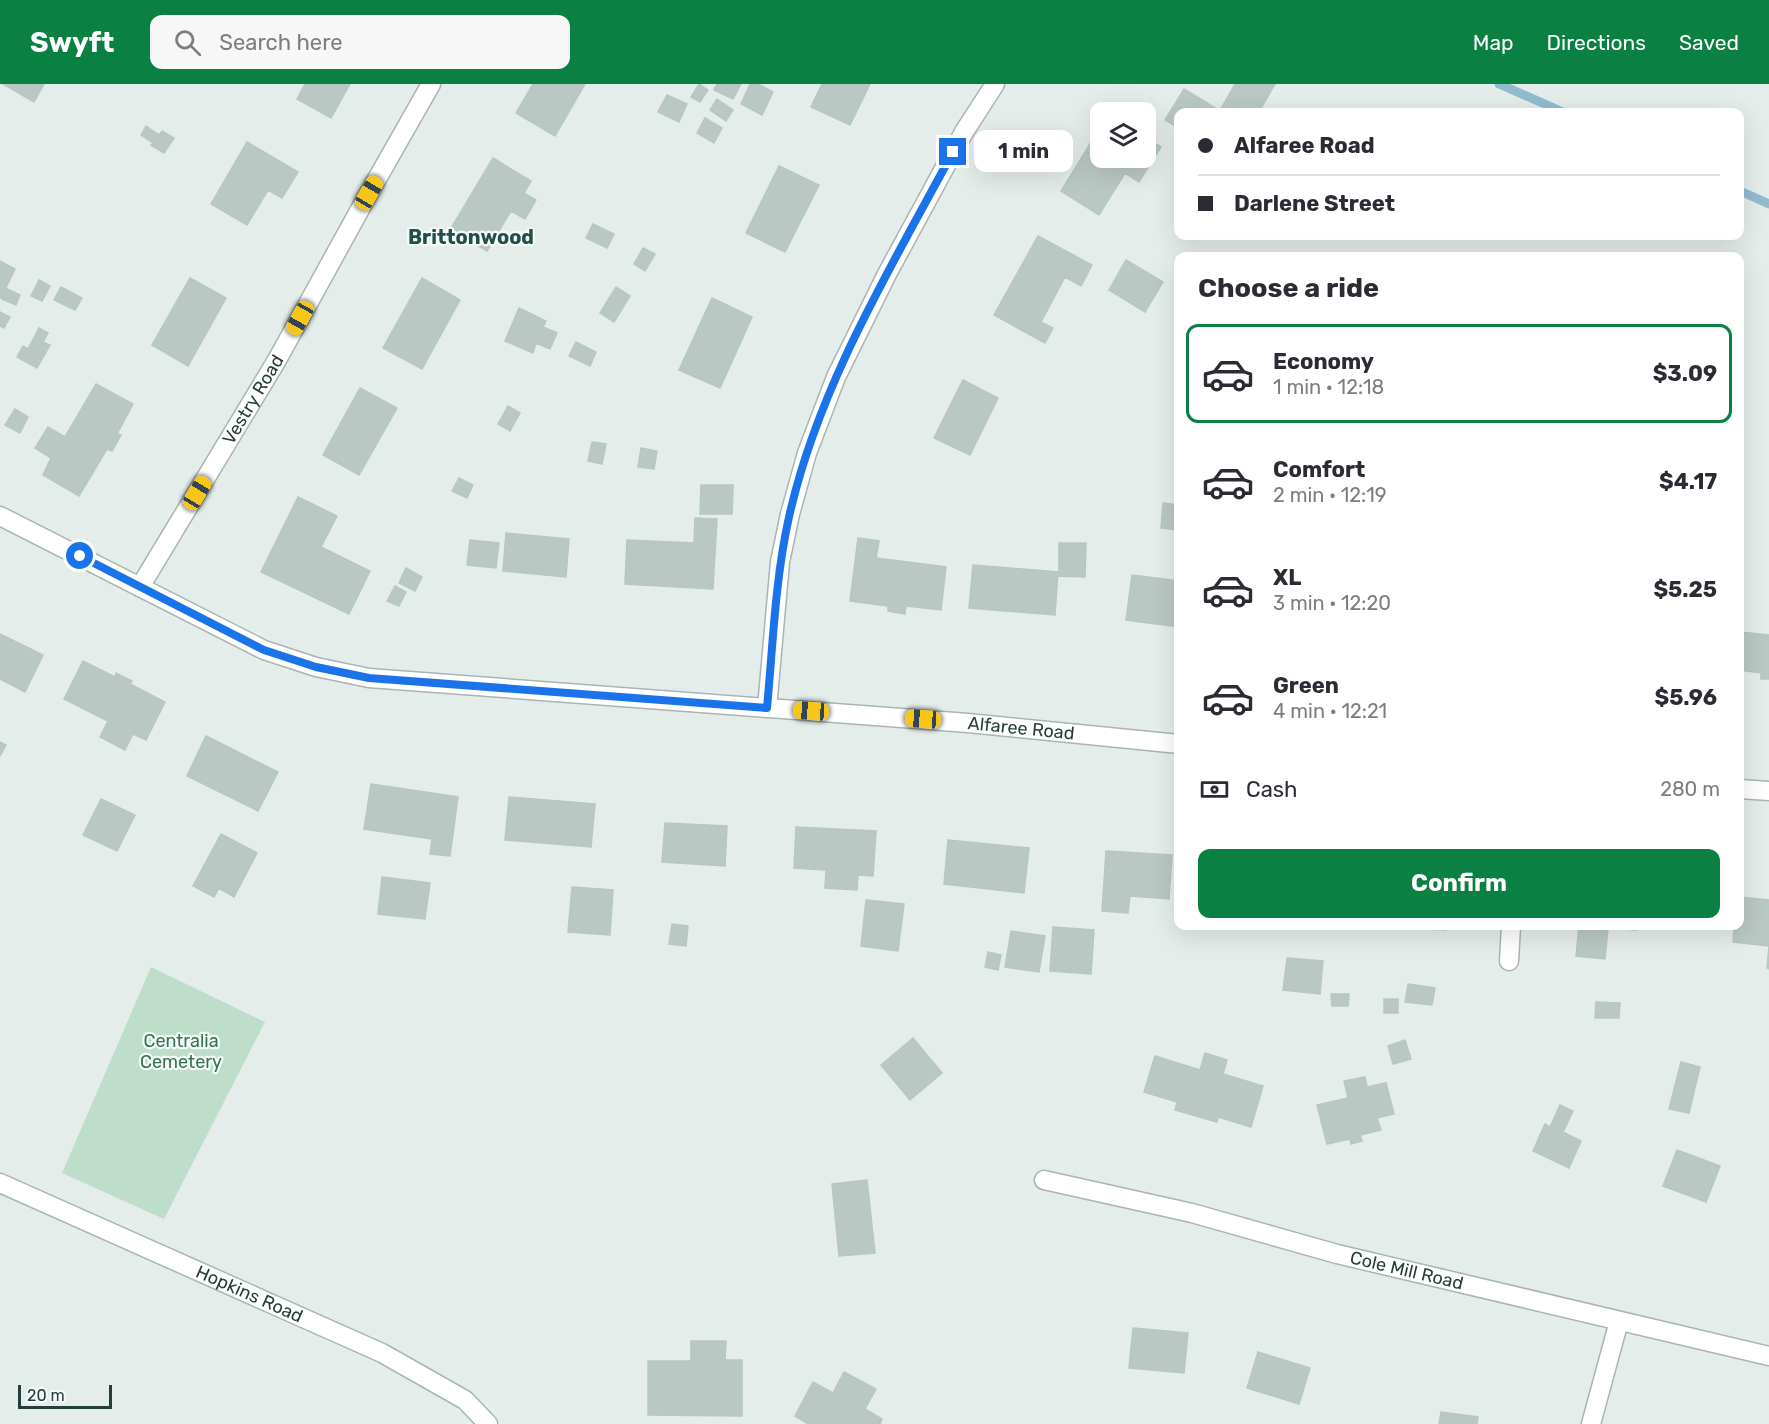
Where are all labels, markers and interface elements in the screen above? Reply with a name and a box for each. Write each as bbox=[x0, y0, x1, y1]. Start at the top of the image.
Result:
search box bbox=[150, 15, 570, 69]
text: Swyft bbox=[30, 26, 114, 59]
icon: search bbox=[171, 26, 204, 59]
text: Search here bbox=[219, 29, 343, 56]
text: Map bbox=[1473, 30, 1514, 55]
text: Directions bbox=[1547, 30, 1646, 55]
text: Saved bbox=[1679, 30, 1739, 55]
map controls bbox=[1090, 102, 1156, 168]
button: layers bbox=[1090, 102, 1156, 168]
callout: 1 min bbox=[974, 131, 1073, 173]
text: Alfaree Road bbox=[1234, 132, 1375, 159]
route end bbox=[939, 138, 966, 165]
text: 1 min bbox=[998, 139, 1049, 163]
car bbox=[352, 173, 386, 213]
text: Darlene Street bbox=[1234, 190, 1395, 217]
district label: Brittonwood bbox=[408, 225, 534, 249]
text: Choose a ride bbox=[1198, 272, 1379, 304]
car bbox=[283, 298, 317, 338]
icon: car bbox=[1201, 347, 1255, 401]
text: Economy bbox=[1273, 348, 1374, 375]
street label: Vestry Road bbox=[218, 351, 289, 448]
text: $3.09 bbox=[1653, 360, 1717, 387]
text: 1 min · 12:18 bbox=[1273, 375, 1384, 399]
icon: car bbox=[1201, 455, 1255, 509]
text: Comfort bbox=[1273, 456, 1365, 483]
text: $4.17 bbox=[1659, 468, 1717, 495]
car bbox=[180, 473, 214, 513]
text: 2 min · 12:19 bbox=[1273, 483, 1387, 507]
route start bbox=[66, 542, 93, 569]
icon: car bbox=[1201, 563, 1255, 617]
text: XL bbox=[1273, 564, 1301, 591]
text: $5.25 bbox=[1653, 576, 1717, 603]
text: 3 min · 12:20 bbox=[1273, 591, 1391, 615]
icon: car bbox=[1201, 671, 1255, 725]
text: Green bbox=[1273, 672, 1339, 699]
text: $5.96 bbox=[1654, 684, 1717, 711]
text: 4 min · 12:21 bbox=[1273, 699, 1387, 723]
car bbox=[792, 701, 830, 721]
car bbox=[904, 709, 942, 729]
street label: Alfaree Road bbox=[967, 712, 1076, 745]
icon: cash bbox=[1198, 773, 1231, 806]
text: Cash bbox=[1246, 776, 1297, 803]
text: 280 m bbox=[1660, 777, 1720, 801]
button: Confirm bbox=[1198, 849, 1720, 918]
park label: Centralia Cemetery bbox=[140, 1030, 222, 1073]
street label: Cole Mill Road bbox=[1348, 1246, 1466, 1294]
street label: Hopkins Road bbox=[192, 1261, 306, 1327]
scale bar bbox=[18, 1382, 112, 1410]
text: 20 m bbox=[27, 1386, 65, 1405]

